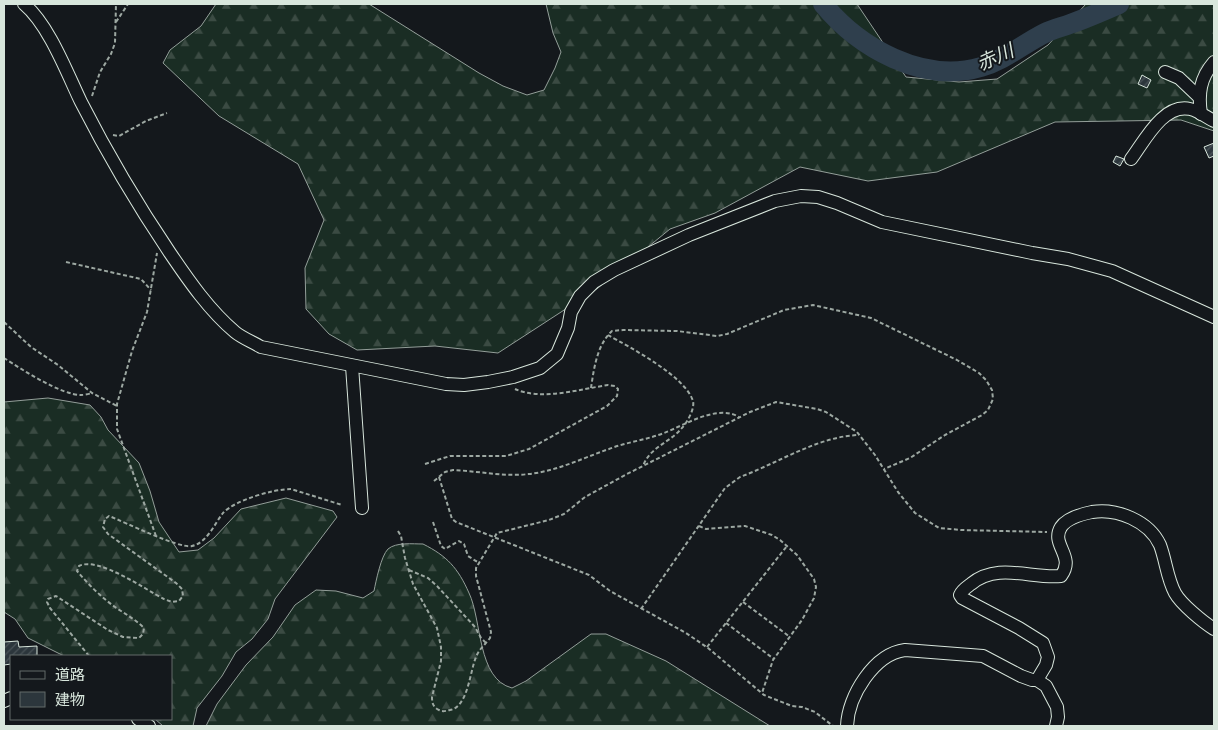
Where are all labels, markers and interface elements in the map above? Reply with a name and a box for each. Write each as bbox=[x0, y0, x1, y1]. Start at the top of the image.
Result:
water label: 赤川 bbox=[973, 38, 1019, 75]
legend bbox=[10, 655, 172, 720]
text: 道路 bbox=[55, 666, 85, 684]
text: 建物 bbox=[55, 691, 85, 709]

